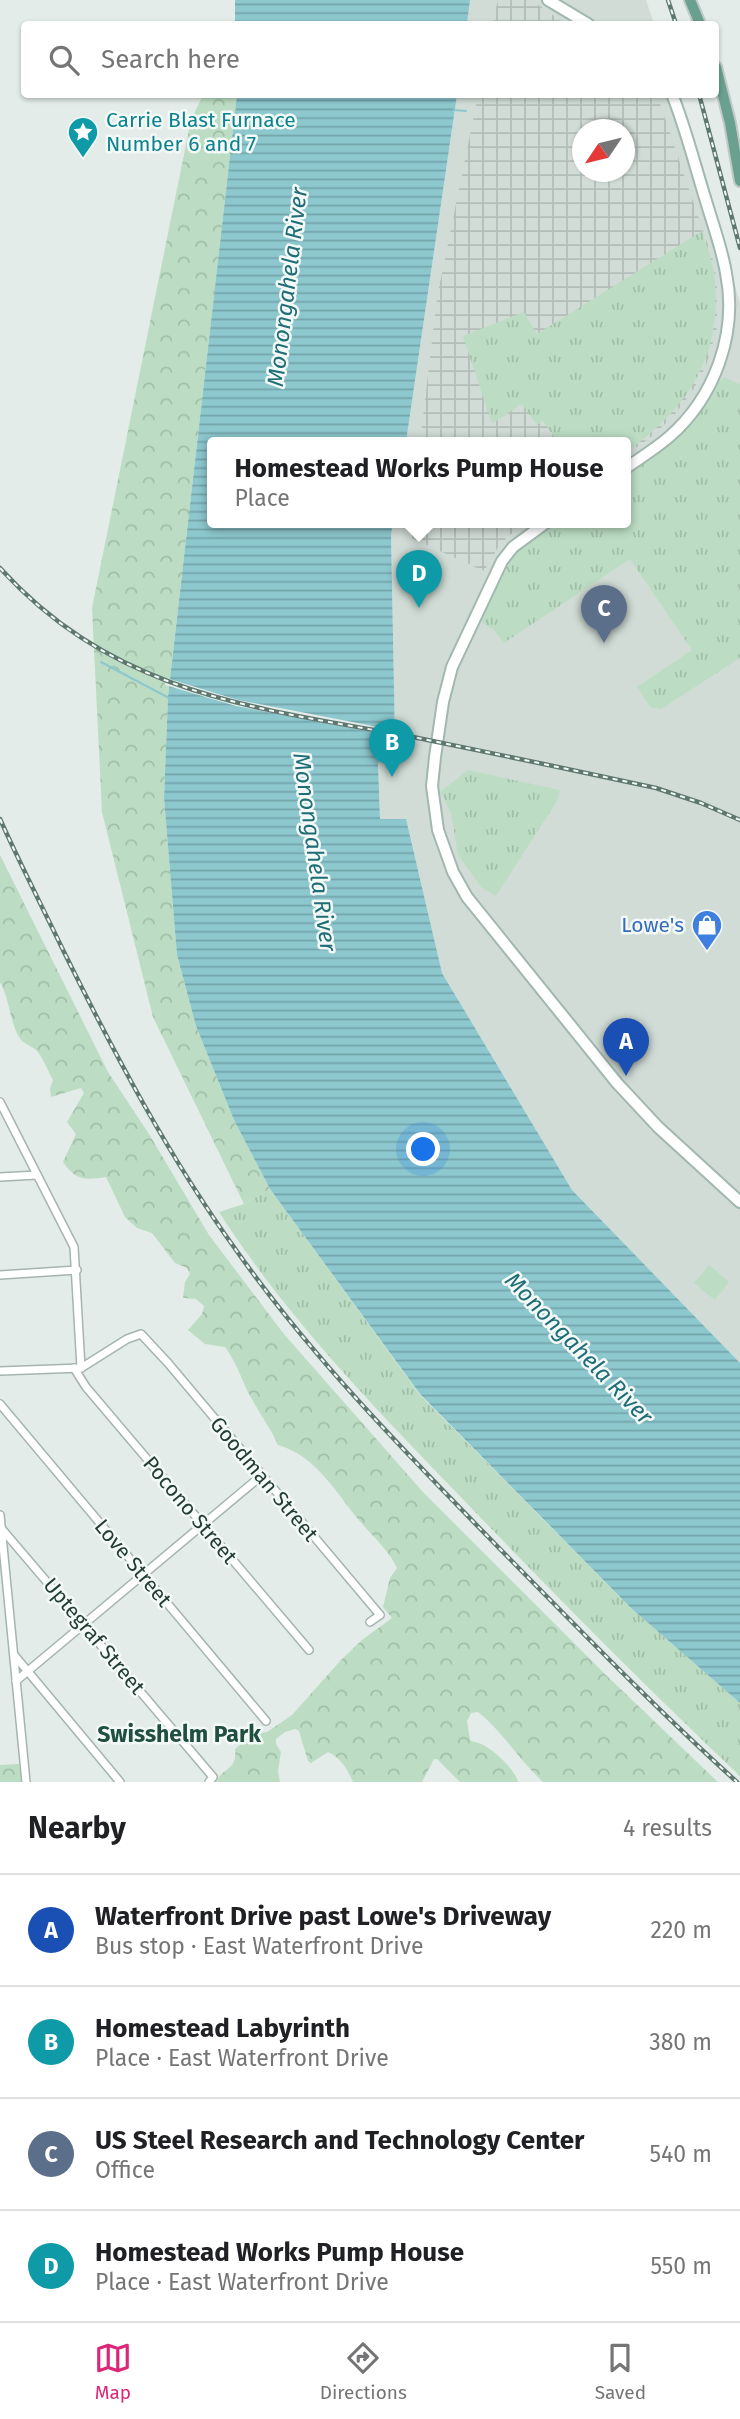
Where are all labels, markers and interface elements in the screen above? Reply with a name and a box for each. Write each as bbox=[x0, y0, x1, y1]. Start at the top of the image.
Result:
search box bbox=[21, 21, 719, 98]
icon: search bbox=[45, 41, 83, 79]
text: Search here bbox=[101, 44, 240, 75]
place label: Carrie Blast Furnace Number 6 and 7 bbox=[106, 107, 296, 157]
place icon: Carrie Blast Furnace Number 6 and 7 bbox=[66, 115, 100, 159]
north arrow bbox=[572, 119, 635, 182]
water label: Monongahela River bbox=[261, 185, 313, 388]
popup bbox=[207, 437, 631, 528]
text: Homestead Works Pump House bbox=[234, 453, 604, 484]
text: Place bbox=[234, 484, 290, 512]
pin: D bbox=[396, 550, 442, 608]
pin: C bbox=[581, 585, 627, 643]
pin: B bbox=[369, 719, 415, 777]
water label: Monongahela River bbox=[287, 751, 343, 954]
shop icon: Lowe's bbox=[690, 908, 724, 952]
place label: Lowe's bbox=[621, 912, 684, 938]
pin: A bbox=[603, 1018, 649, 1076]
your location bbox=[406, 1132, 440, 1166]
water label: Monongahela River bbox=[499, 1266, 659, 1431]
street label: Goodman Street bbox=[204, 1411, 324, 1547]
street label: Pocono Street bbox=[137, 1451, 243, 1570]
street label: Love Street bbox=[89, 1514, 177, 1612]
street label: Uptegraf Street bbox=[38, 1572, 151, 1700]
district label: Swisshelm Park bbox=[97, 1720, 261, 1748]
text: Nearby bbox=[28, 1810, 126, 1846]
text: 4 results bbox=[623, 1814, 712, 1842]
text: Waterfront Drive past Lowe's Driveway bbox=[95, 1901, 551, 1932]
text: A bbox=[44, 1916, 58, 1944]
text: 220 m bbox=[651, 1916, 712, 1944]
text: Bus stop · East Waterfront Drive bbox=[95, 1932, 424, 1960]
text: Homestead Labyrinth bbox=[95, 2013, 350, 2044]
text: B bbox=[44, 2028, 58, 2056]
text: 380 m bbox=[649, 2028, 712, 2056]
text: Place · East Waterfront Drive bbox=[95, 2044, 389, 2072]
text: US Steel Research and Technology Center bbox=[95, 2125, 584, 2156]
text: C bbox=[44, 2140, 58, 2168]
text: 540 m bbox=[650, 2140, 712, 2168]
text: Office bbox=[95, 2156, 155, 2184]
text: Homestead Works Pump House bbox=[95, 2237, 464, 2268]
text: D bbox=[44, 2252, 58, 2280]
text: 550 m bbox=[650, 2252, 712, 2280]
text: Place · East Waterfront Drive bbox=[95, 2268, 389, 2296]
tab: Map bbox=[94, 2339, 132, 2404]
tab: Directions bbox=[320, 2339, 407, 2404]
tab: Saved bbox=[595, 2339, 646, 2404]

